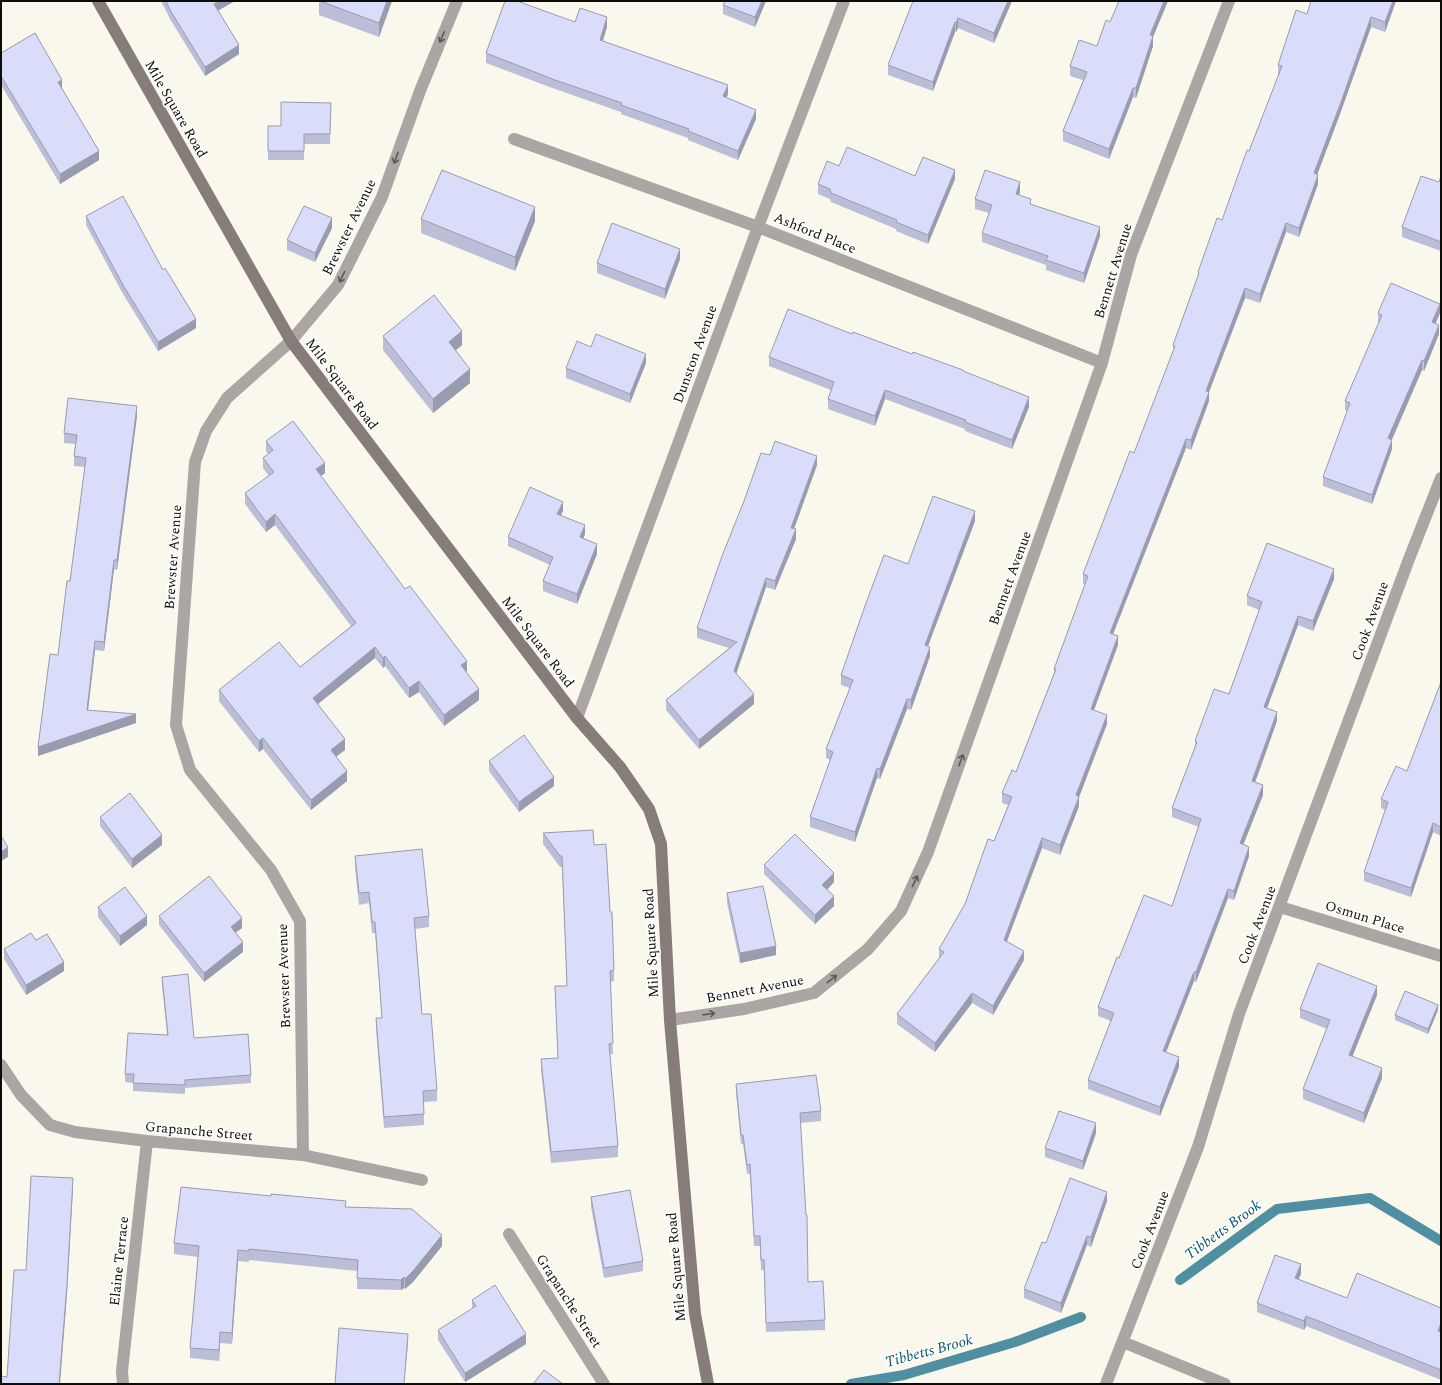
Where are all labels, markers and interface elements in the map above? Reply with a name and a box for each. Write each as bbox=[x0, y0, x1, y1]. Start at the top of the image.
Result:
one-way arrow bbox=[438, 31, 445, 43]
street label: Mile Square Road bbox=[139, 56, 213, 162]
one-way arrow bbox=[391, 152, 399, 164]
street label: Brewster Avenue bbox=[317, 175, 382, 279]
street label: Ashford Place bbox=[771, 207, 860, 259]
street label: Bennett Avenue bbox=[1089, 220, 1138, 321]
one-way arrow bbox=[338, 270, 345, 282]
street label: Dunston Avenue bbox=[667, 302, 723, 406]
street label: Mile Square Road bbox=[301, 334, 384, 434]
street label: Brewster Avenue bbox=[159, 504, 187, 610]
street label: Bennett Avenue bbox=[983, 528, 1037, 628]
street label: Cook Avenue bbox=[1346, 578, 1394, 664]
street label: Mile Square Road bbox=[497, 592, 580, 692]
one-way arrow bbox=[958, 754, 965, 767]
one-way arrow bbox=[912, 876, 919, 888]
street label: Cook Avenue bbox=[1232, 882, 1282, 967]
street label: Mile Square Road bbox=[638, 887, 664, 998]
street label: Osmun Place bbox=[1323, 895, 1408, 939]
street label: Brewster Avenue bbox=[272, 923, 296, 1029]
street label: Bennett Avenue bbox=[704, 969, 806, 1009]
one-way arrow bbox=[826, 974, 837, 983]
one-way arrow bbox=[702, 1010, 715, 1018]
street label: Grapanche Street bbox=[144, 1116, 254, 1146]
street label: Cook Avenue bbox=[1125, 1187, 1175, 1272]
water label: Tibbetts Brook bbox=[1180, 1194, 1266, 1266]
street label: Mile Square Road bbox=[661, 1211, 691, 1323]
street label: Elaine Terrace bbox=[104, 1215, 134, 1307]
street label: Grapanche Street bbox=[531, 1250, 607, 1352]
water label: Tibbetts Brook bbox=[883, 1328, 975, 1374]

